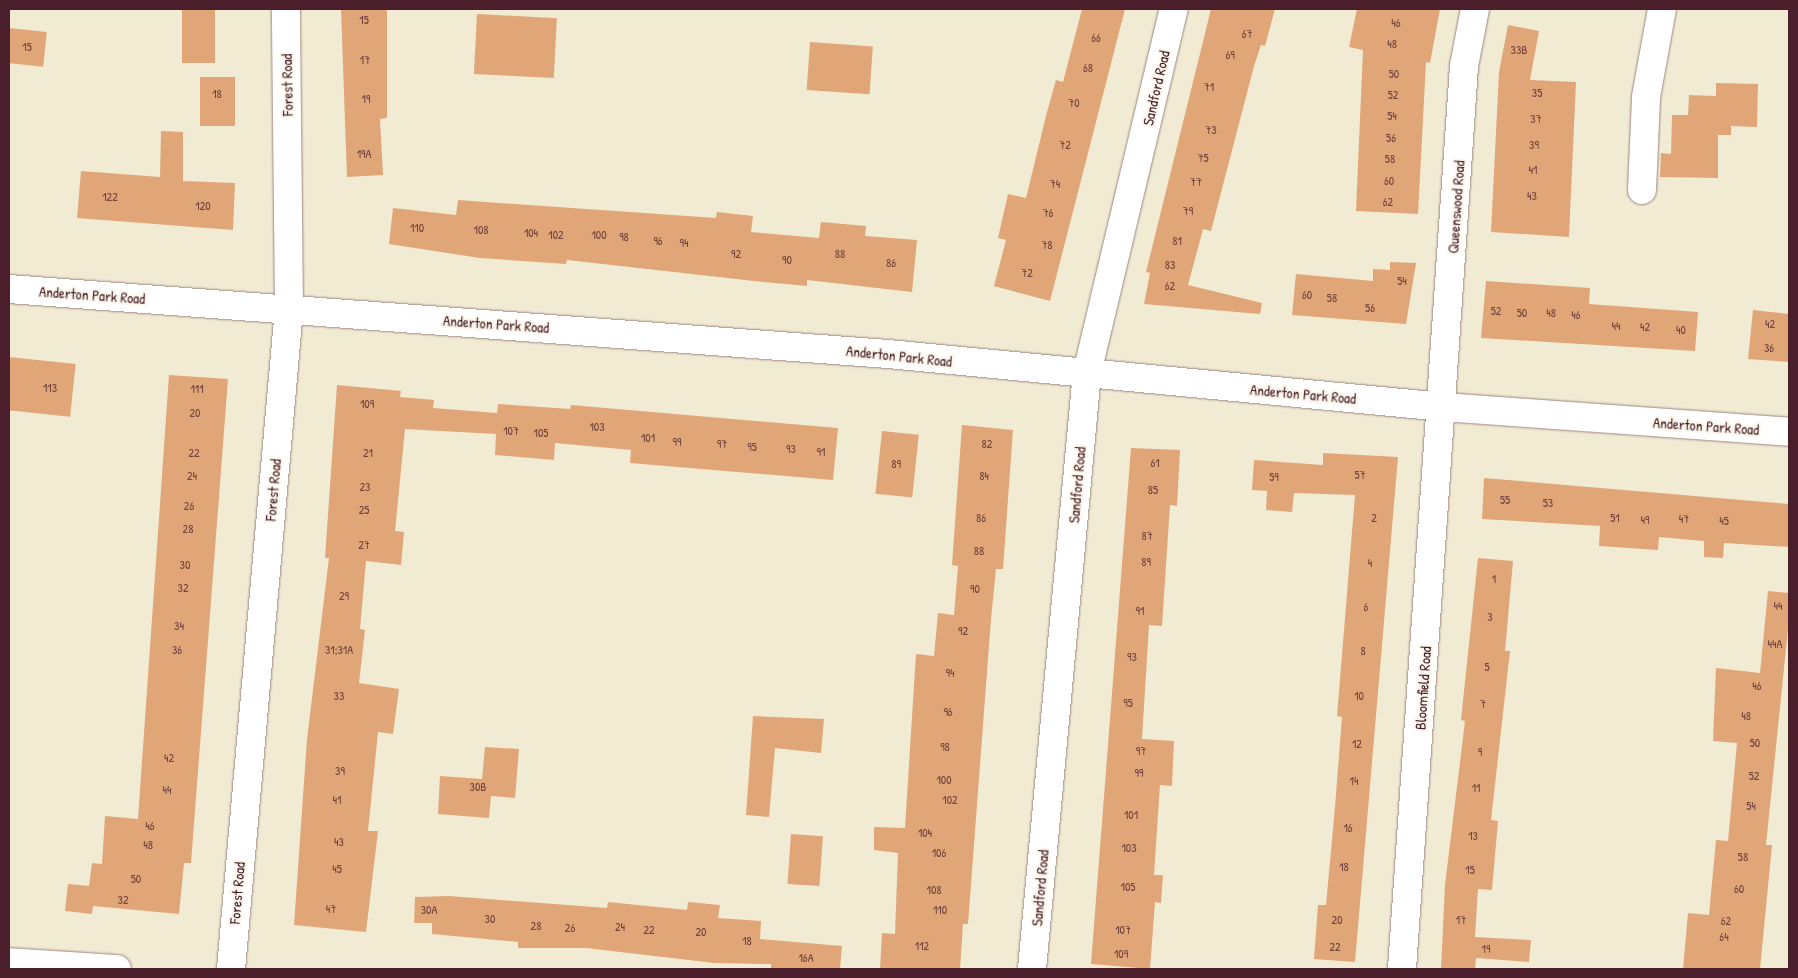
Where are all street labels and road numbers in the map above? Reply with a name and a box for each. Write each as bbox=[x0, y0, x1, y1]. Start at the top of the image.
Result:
street label: Sandford Road bbox=[1139, 49, 1173, 127]
street label: Forest Road bbox=[277, 54, 297, 116]
street label: Queenswood Road bbox=[1444, 160, 1468, 254]
street label: Anderton Park Road bbox=[38, 282, 146, 308]
street label: Anderton Park Road bbox=[442, 311, 550, 337]
street label: Anderton Park Road bbox=[845, 341, 953, 371]
street label: Anderton Park Road bbox=[1249, 380, 1357, 408]
street label: Anderton Park Road bbox=[1652, 413, 1760, 439]
street label: Sandford Road bbox=[1065, 446, 1089, 524]
street label: Forest Road bbox=[261, 458, 285, 522]
street label: Bloomfield Road bbox=[1411, 646, 1435, 730]
street label: Sandford Road bbox=[1028, 849, 1052, 927]
street label: Forest Road bbox=[225, 861, 249, 925]

